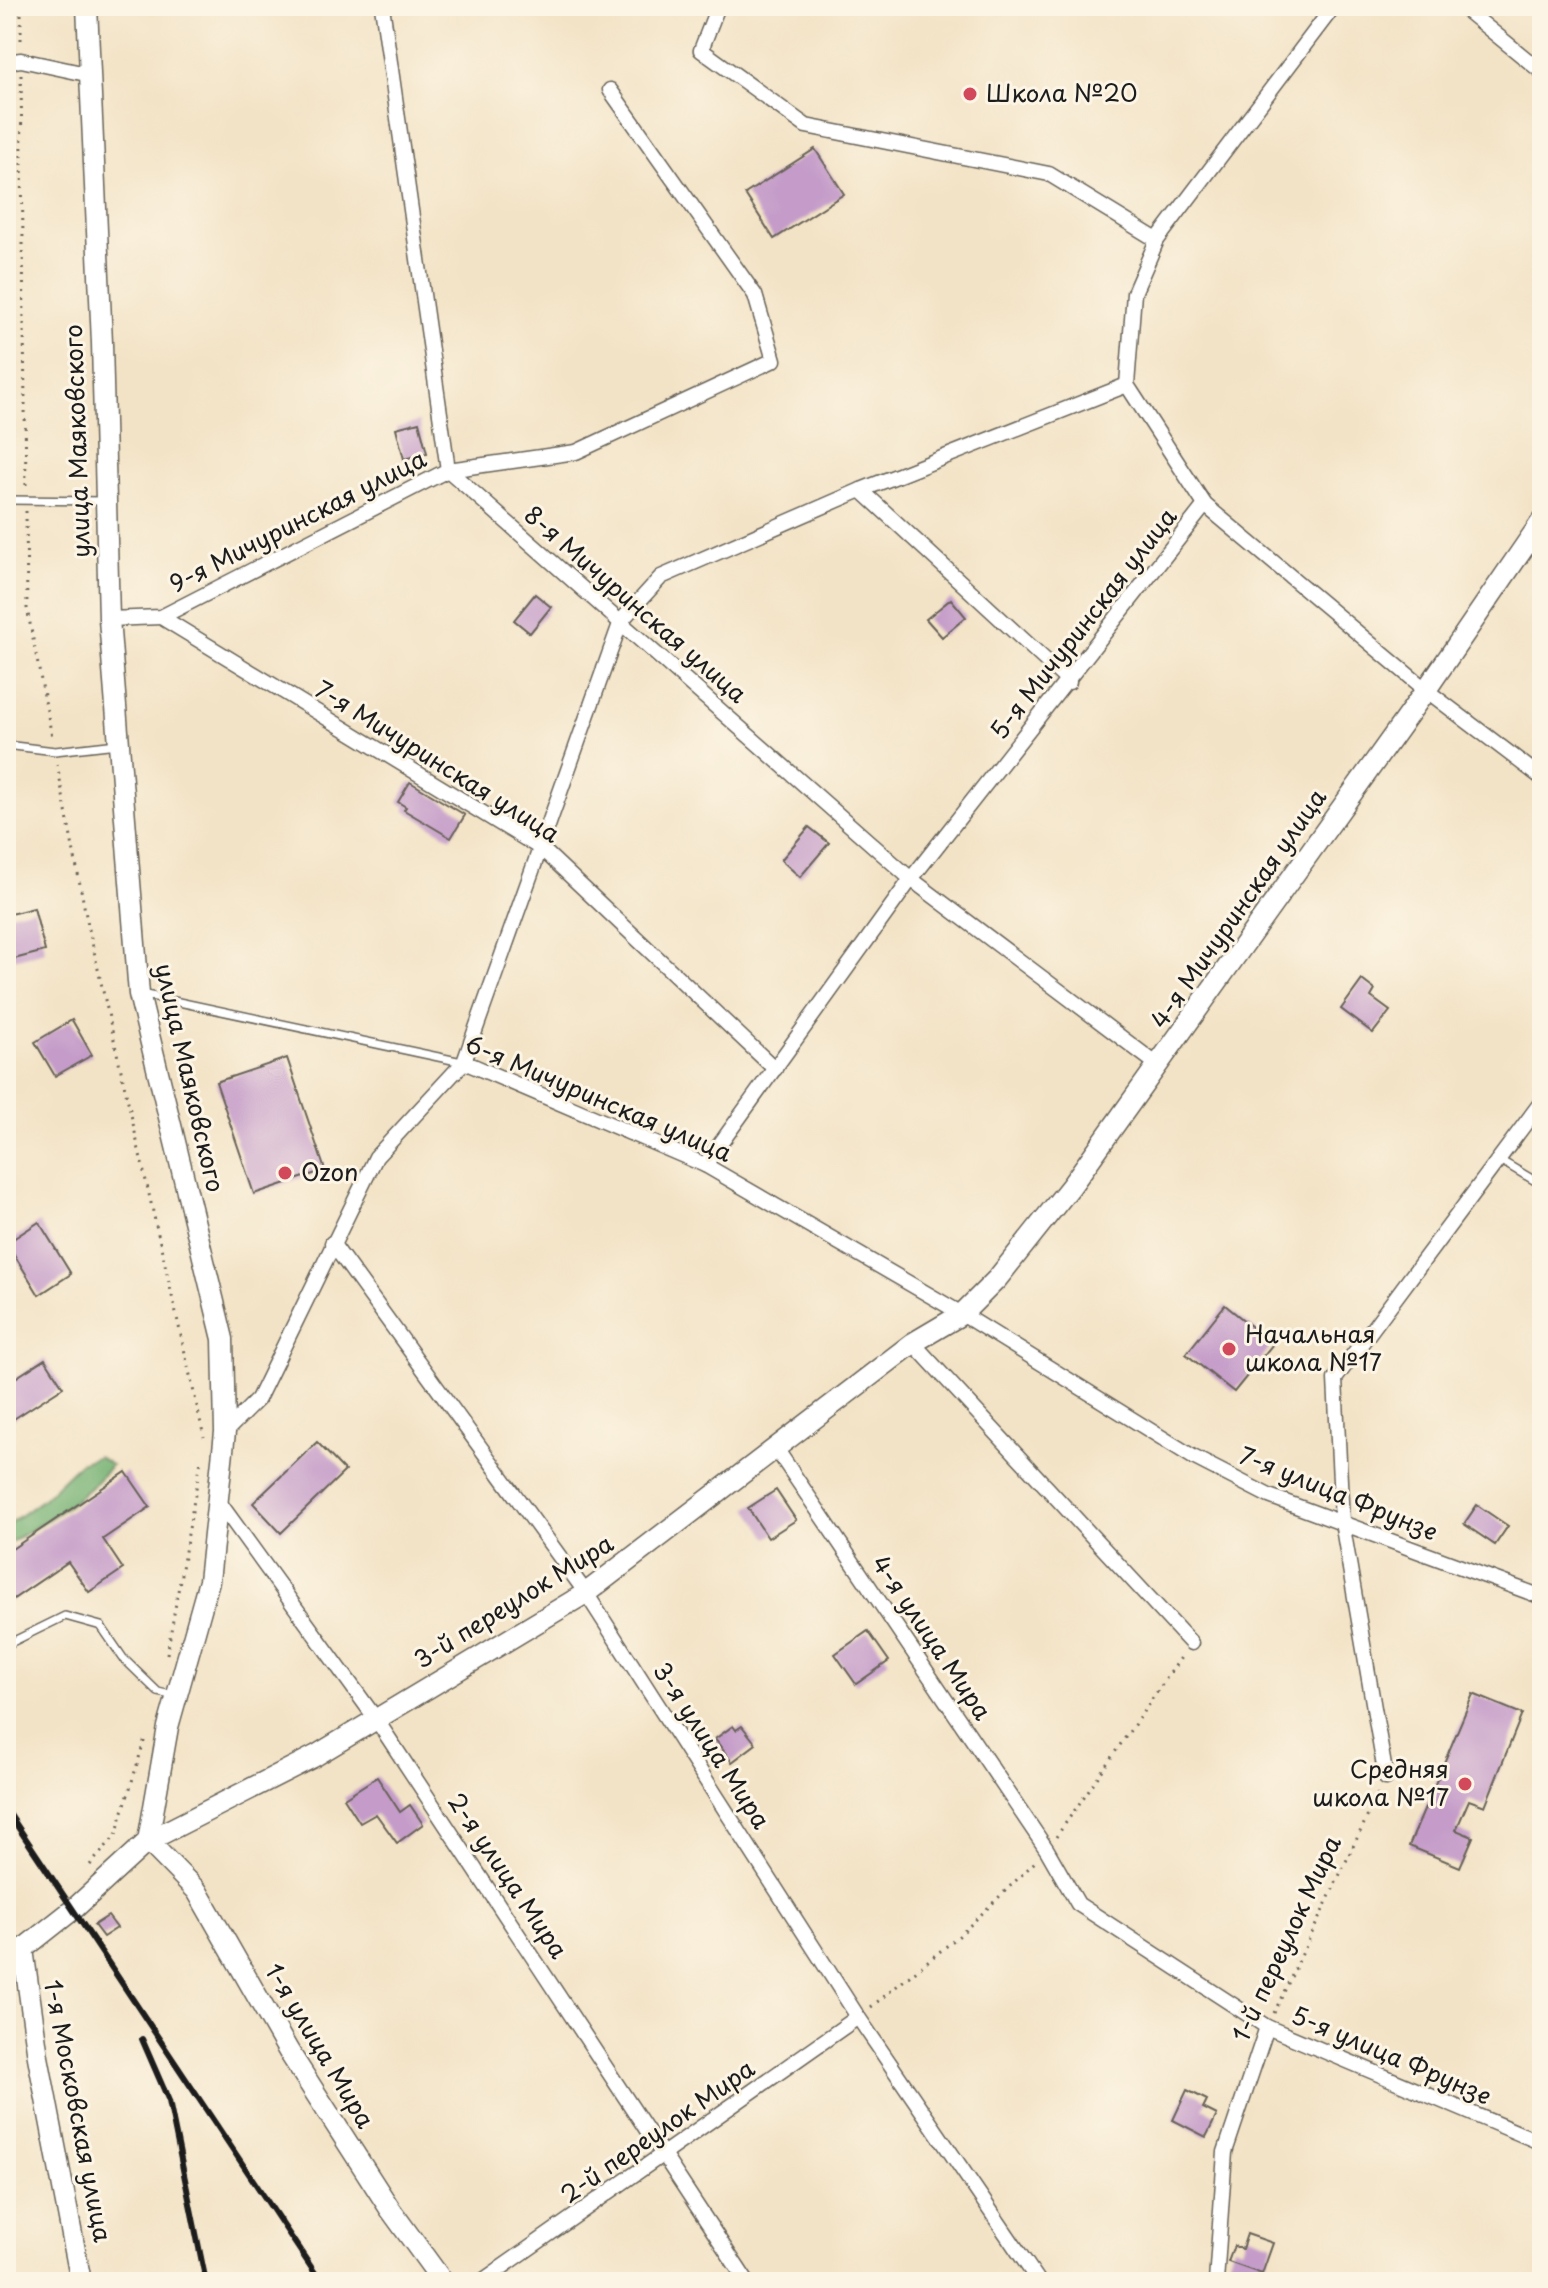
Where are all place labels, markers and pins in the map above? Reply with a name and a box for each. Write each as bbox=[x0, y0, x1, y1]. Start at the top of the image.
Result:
place label: Школа №20 bbox=[986, 74, 1137, 110]
marker: Школа №20 bbox=[961, 85, 979, 103]
place label: Ozon bbox=[301, 1153, 358, 1189]
marker: Ozon bbox=[276, 1164, 294, 1182]
place label: Начальная школа №17 bbox=[1245, 1315, 1382, 1379]
marker: Начальная школа №17 bbox=[1220, 1340, 1238, 1358]
place label: Средняя школа №17 bbox=[1312, 1750, 1449, 1814]
marker: Средняя школа №17 bbox=[1456, 1775, 1474, 1793]

